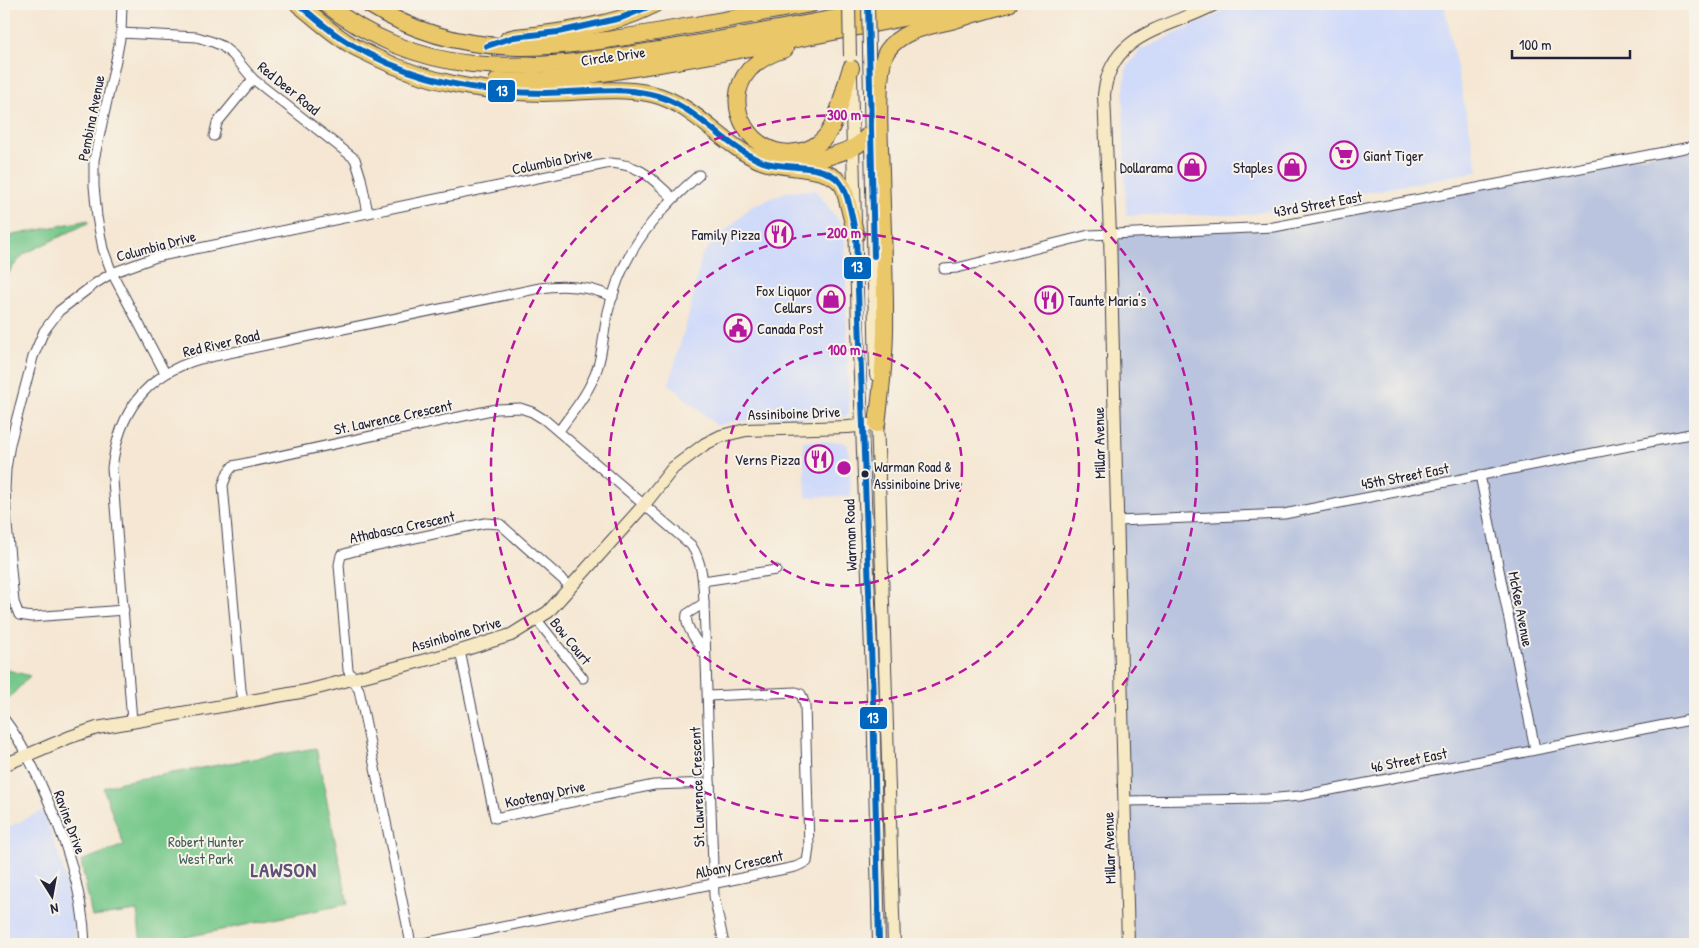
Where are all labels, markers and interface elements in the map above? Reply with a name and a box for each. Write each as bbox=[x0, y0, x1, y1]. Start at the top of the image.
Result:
scale bar bbox=[1512, 28, 1629, 60]
text: 100 m bbox=[1519, 34, 1552, 55]
street label: Circle Drive bbox=[579, 41, 647, 71]
street label: Red Deer Road bbox=[253, 56, 325, 120]
street label: Pembina Avenue bbox=[72, 73, 110, 163]
line badge: 13 bbox=[487, 79, 516, 103]
text: 13 bbox=[496, 81, 508, 100]
text: 300 m bbox=[827, 104, 861, 125]
supermarket icon: Giant Tiger bbox=[1329, 140, 1359, 170]
street label: Columbia Drive bbox=[510, 142, 594, 180]
place label: Giant Tiger bbox=[1363, 145, 1424, 166]
shop icon: Dollarama bbox=[1177, 152, 1207, 182]
shop icon: Staples bbox=[1277, 152, 1307, 182]
place label: Dollarama bbox=[1120, 157, 1173, 178]
place label: Staples bbox=[1233, 157, 1273, 178]
street label: 43rd Street East bbox=[1272, 186, 1365, 222]
restaurant icon: Family Pizza bbox=[764, 219, 794, 249]
text: 200 m bbox=[827, 222, 861, 243]
place label: Family Pizza bbox=[691, 224, 760, 245]
street label: Columbia Drive bbox=[114, 225, 198, 267]
line badge: 13 bbox=[843, 256, 872, 280]
text: 13 bbox=[851, 257, 863, 276]
place label: Fox Liquor Cellars bbox=[755, 280, 812, 318]
shop icon: Fox Liquor Cellars bbox=[816, 284, 846, 314]
restaurant icon: Taunte Maria's bbox=[1034, 285, 1064, 315]
place label: Taunte Maria's bbox=[1068, 290, 1147, 311]
public building icon: Canada Post bbox=[723, 313, 753, 343]
place label: Canada Post bbox=[757, 318, 824, 339]
street label: Red River Road bbox=[181, 324, 262, 362]
text: 100 m bbox=[828, 339, 860, 360]
street label: St. Lawrence Crescent bbox=[332, 394, 455, 440]
street label: Assiniboine Drive bbox=[747, 401, 841, 425]
street label: Millar Avenue bbox=[1088, 407, 1110, 479]
restaurant icon: Verns Pizza bbox=[804, 444, 834, 474]
place label: Verns Pizza bbox=[735, 449, 800, 470]
place label: Warman Road & Assiniboine Drive bbox=[874, 457, 961, 493]
street label: 45th Street East bbox=[1359, 457, 1451, 495]
centre of rings bbox=[835, 459, 853, 477]
marker: Warman Road & Assiniboine Drive bbox=[860, 469, 870, 479]
street label: Warman Road bbox=[838, 499, 862, 571]
street label: Athabasca Crescent bbox=[347, 505, 457, 548]
street label: McKee Avenue bbox=[1503, 570, 1539, 648]
street label: Assiniboine Drive bbox=[409, 611, 503, 657]
street label: Bow Court bbox=[545, 613, 597, 670]
line badge: 13 bbox=[859, 706, 888, 730]
text: 13 bbox=[867, 708, 879, 727]
street label: St. Lawrence Crescent bbox=[684, 726, 710, 848]
street label: 46 Street East bbox=[1369, 742, 1450, 778]
street label: Kootenay Drive bbox=[503, 775, 587, 813]
street label: Ravine Drive bbox=[49, 787, 91, 857]
street label: Millar Avenue bbox=[1097, 812, 1121, 884]
park label: Robert Hunter West Park bbox=[168, 831, 244, 869]
street label: Albany Crescent bbox=[693, 844, 786, 884]
district label: LAWSON bbox=[251, 856, 317, 883]
north arrow bbox=[28, 870, 78, 920]
text: N bbox=[49, 899, 60, 919]

